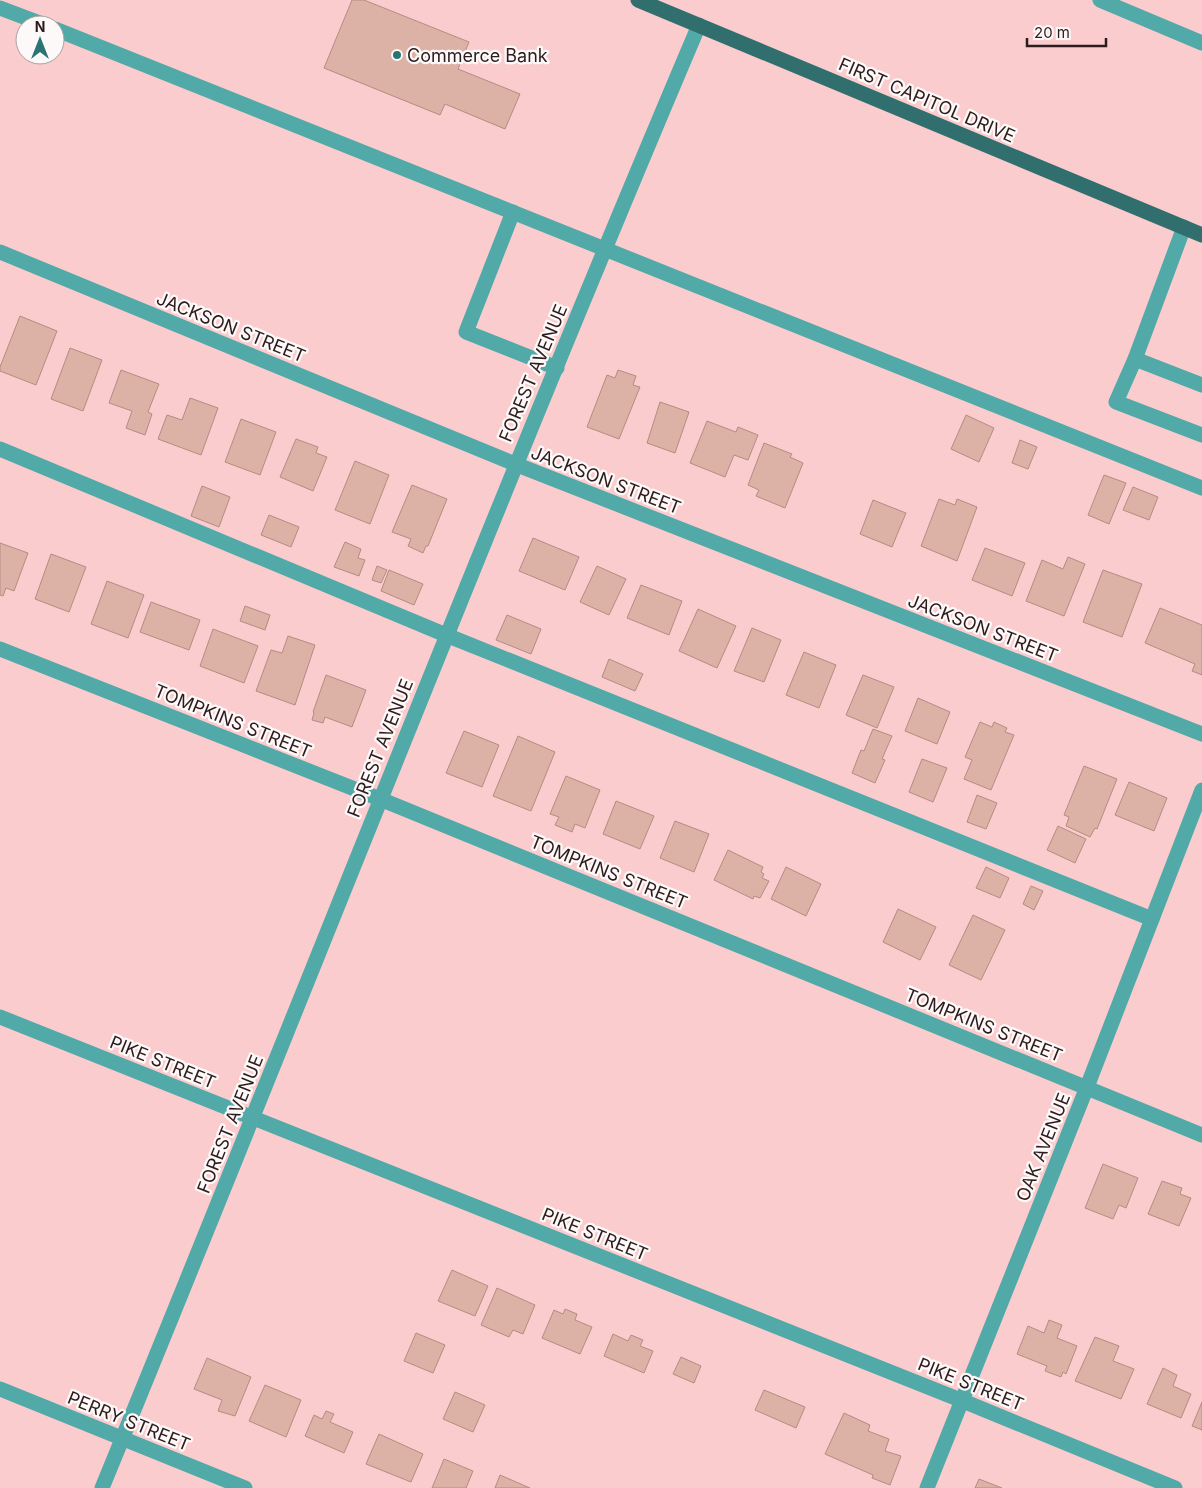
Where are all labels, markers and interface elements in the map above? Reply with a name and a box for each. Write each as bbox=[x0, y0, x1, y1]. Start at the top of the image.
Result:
north arrow bbox=[15, 15, 65, 65]
scale bar bbox=[1027, 15, 1106, 47]
text: N bbox=[35, 18, 45, 35]
text: 20 m bbox=[1034, 23, 1070, 42]
place label: Commerce Bank bbox=[407, 45, 548, 66]
marker: Commerce Bank bbox=[391, 49, 403, 61]
street label: FIRST CAPITOL DRIVE bbox=[836, 53, 1018, 147]
street label: JACKSON STREET bbox=[153, 288, 309, 366]
street label: FOREST AVENUE bbox=[495, 301, 571, 445]
street label: JACKSON STREET bbox=[528, 442, 684, 518]
street label: JACKSON STREET bbox=[905, 590, 1061, 666]
street label: FOREST AVENUE bbox=[343, 676, 417, 820]
street label: TOMPKINS STREET bbox=[151, 680, 315, 762]
street label: TOMPKINS STREET bbox=[527, 831, 691, 913]
street label: TOMPKINS STREET bbox=[902, 984, 1066, 1066]
street label: PIKE STREET bbox=[107, 1031, 219, 1093]
street label: FOREST AVENUE bbox=[193, 1052, 267, 1196]
street label: OAK AVENUE bbox=[1012, 1090, 1074, 1204]
street label: PIKE STREET bbox=[539, 1203, 651, 1265]
street label: PIKE STREET bbox=[915, 1353, 1027, 1415]
street label: PERRY STREET bbox=[65, 1387, 193, 1455]

